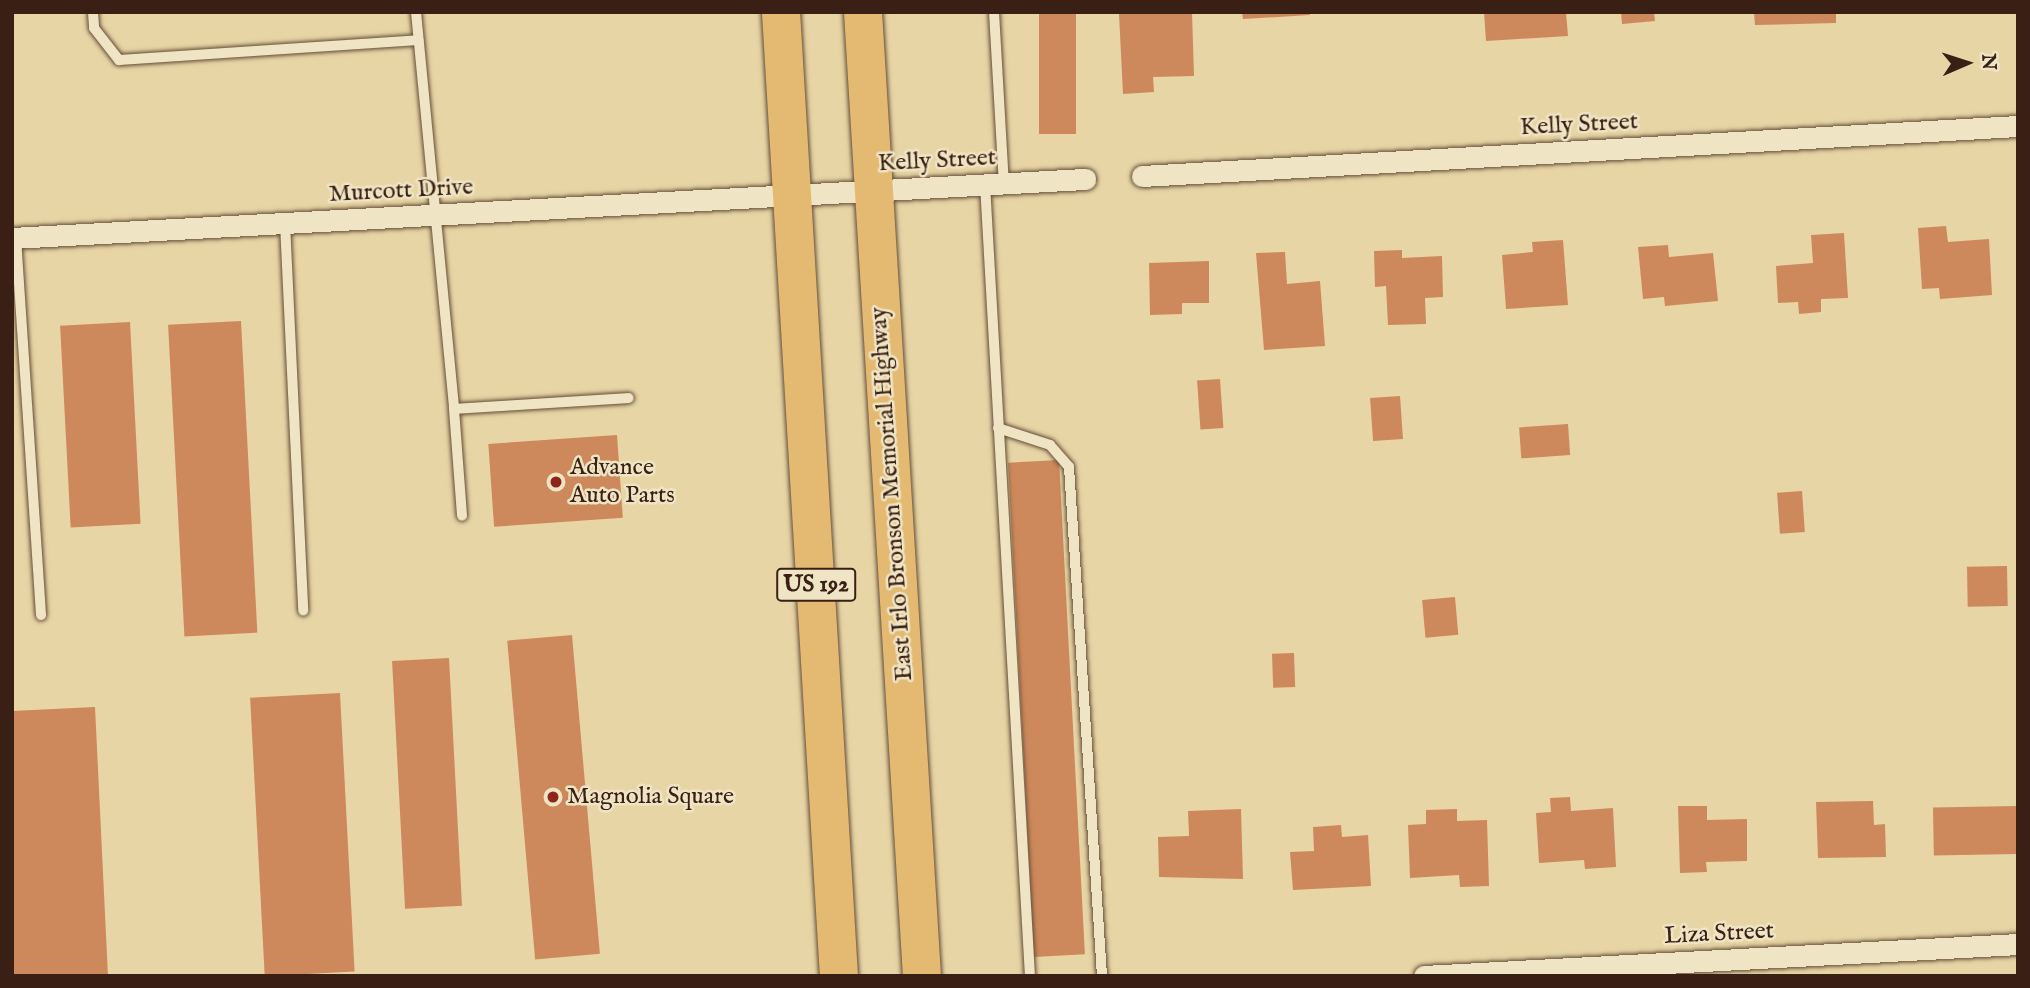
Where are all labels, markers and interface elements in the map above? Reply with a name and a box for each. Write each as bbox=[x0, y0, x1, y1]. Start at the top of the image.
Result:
north arrow bbox=[1932, 28, 2002, 98]
text: N bbox=[1976, 53, 2000, 71]
street label: Kelly Street bbox=[1519, 108, 1639, 142]
street label: Kelly Street bbox=[877, 144, 997, 178]
street label: Murcott Drive bbox=[328, 173, 474, 209]
street label: East Irlo Bronson Memorial Highway bbox=[865, 306, 919, 682]
place label: Advance Auto Parts bbox=[570, 454, 675, 510]
marker: Advance Auto Parts bbox=[548, 474, 564, 490]
road number: US 192 bbox=[776, 566, 856, 604]
place label: Magnolia Square bbox=[567, 783, 734, 811]
marker: Magnolia Square bbox=[545, 789, 561, 805]
street label: Liza Street bbox=[1663, 917, 1775, 951]

